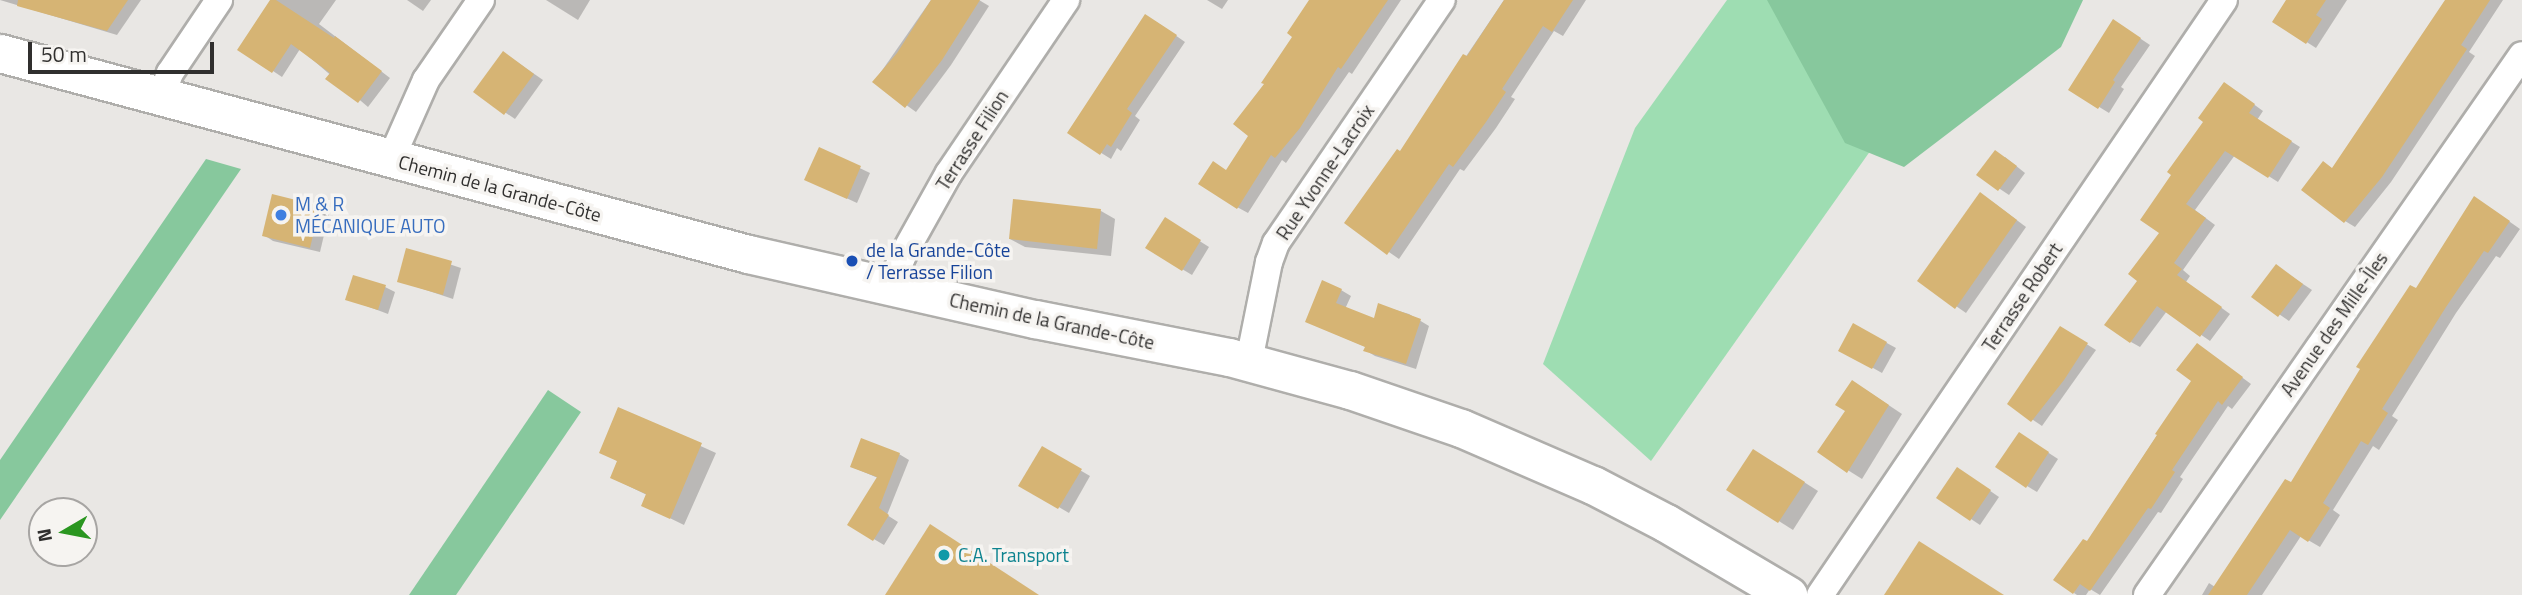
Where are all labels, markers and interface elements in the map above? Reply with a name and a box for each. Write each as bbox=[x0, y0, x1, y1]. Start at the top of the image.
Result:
scale bar bbox=[32, 28, 217, 72]
text: 50 m bbox=[41, 38, 87, 70]
street label: Terrasse Filion bbox=[931, 86, 1013, 194]
street label: Rue Yvonne-Lacroix bbox=[1271, 100, 1379, 244]
street label: Chemin de la Grande-Côte bbox=[396, 150, 604, 226]
place label: M & R MÉCANIQUE AUTO bbox=[295, 193, 446, 237]
marker: M & R MÉCANIQUE AUTO bbox=[273, 207, 289, 223]
street label: Terrasse Robert bbox=[1977, 238, 2067, 356]
place label: de la Grande-Côte / Terrasse Filion bbox=[866, 239, 1010, 283]
street label: Avenue des Mille-Îles bbox=[2276, 248, 2392, 400]
marker: de la Grande-Côte / Terrasse Filion bbox=[844, 253, 860, 269]
street label: Chemin de la Grande-Côte bbox=[948, 288, 1156, 354]
north arrow bbox=[28, 497, 98, 567]
text: N bbox=[28, 526, 59, 544]
place label: C.A. Transport bbox=[958, 544, 1069, 566]
marker: C.A. Transport bbox=[936, 547, 952, 563]

